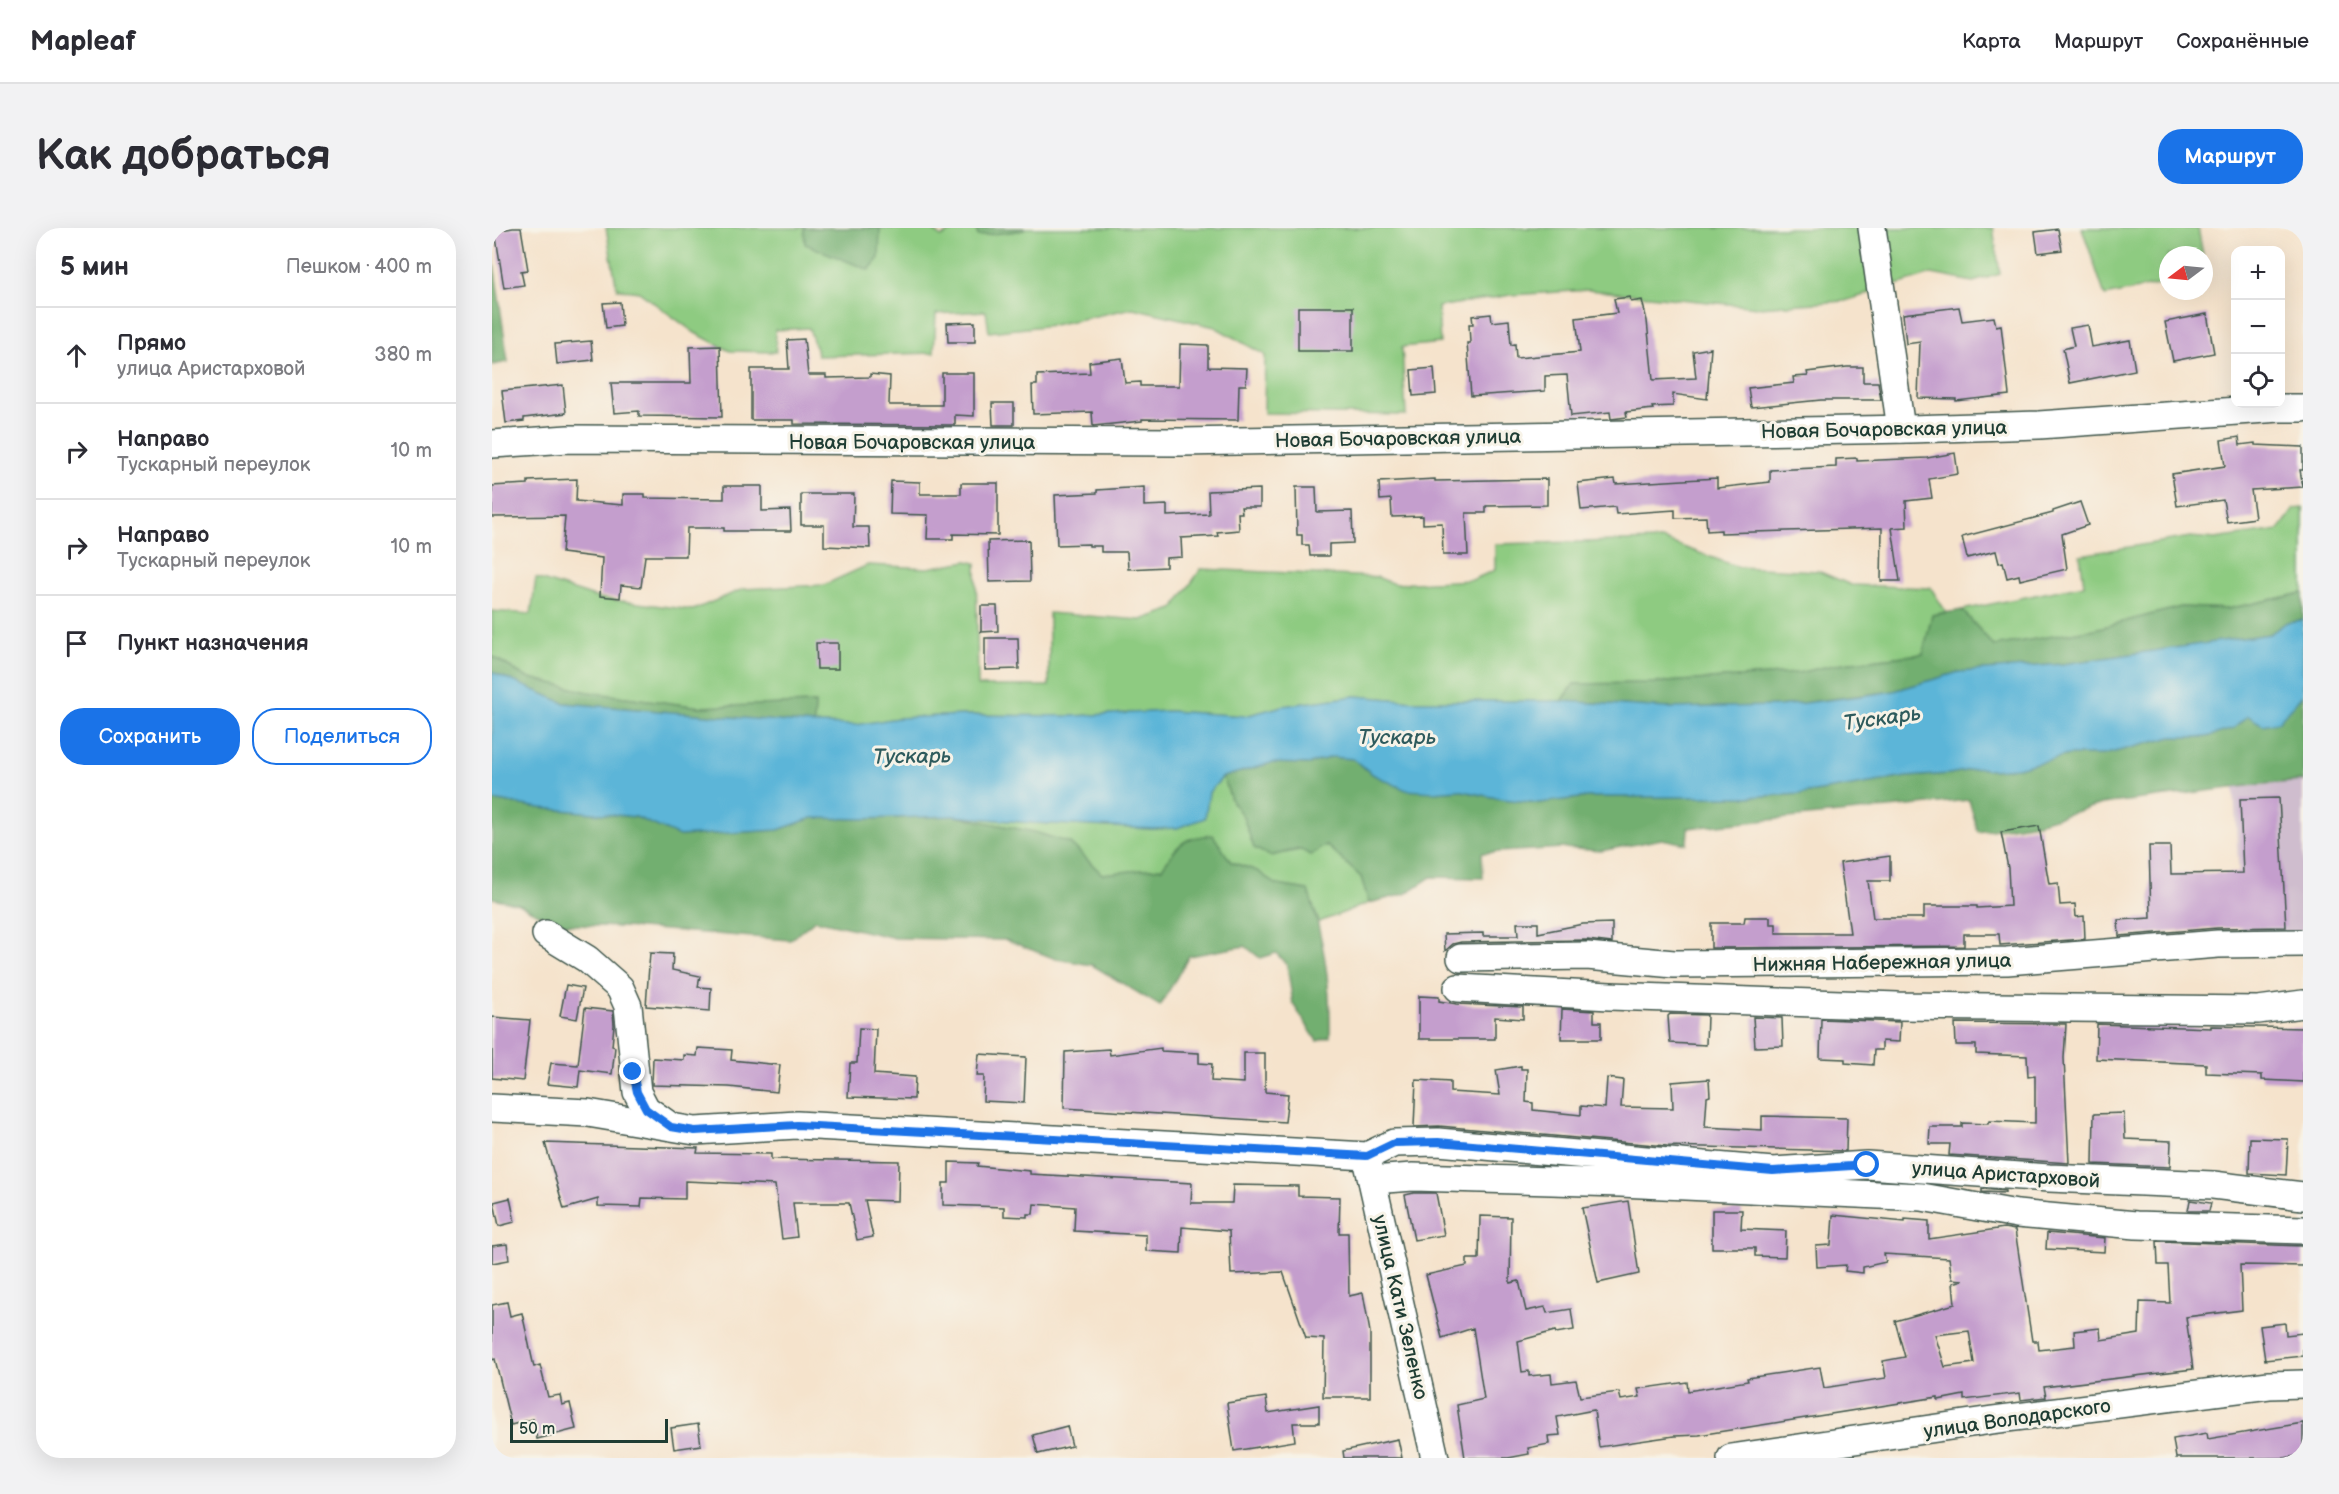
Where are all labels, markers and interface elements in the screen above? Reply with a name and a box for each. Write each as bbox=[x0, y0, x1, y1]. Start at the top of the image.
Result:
text: Mapleaf bbox=[30, 25, 136, 58]
text: Карта bbox=[1962, 29, 2021, 54]
text: Маршрут bbox=[2054, 29, 2143, 54]
text: Сохранённые bbox=[2176, 29, 2309, 54]
button: Маршрут bbox=[2158, 129, 2303, 184]
text: Как добраться bbox=[36, 131, 331, 182]
north arrow bbox=[2159, 246, 2213, 300]
map controls bbox=[2231, 246, 2285, 408]
button: + bbox=[2231, 246, 2285, 300]
text: 5 мин bbox=[60, 252, 129, 283]
text: Пешком · 400 m bbox=[286, 255, 432, 279]
button: − bbox=[2231, 300, 2285, 354]
text: Прямо bbox=[117, 330, 186, 357]
icon: ahead bbox=[60, 339, 93, 372]
text: 380 m bbox=[374, 343, 432, 367]
button: locate bbox=[2231, 354, 2285, 408]
text: улица Аристарховой bbox=[117, 357, 305, 381]
street label: Новая Бочаровская улица bbox=[1761, 416, 2008, 444]
street label: Новая Бочаровская улица bbox=[1275, 425, 1522, 453]
text: Направо bbox=[117, 426, 209, 453]
street label: Новая Бочаровская улица bbox=[789, 431, 1035, 455]
icon: right bbox=[60, 435, 93, 468]
text: 10 m bbox=[391, 439, 432, 463]
text: Тускарный переулок bbox=[117, 453, 310, 477]
text: Направо bbox=[117, 522, 209, 549]
icon: right bbox=[60, 531, 93, 564]
text: 10 m bbox=[391, 535, 432, 559]
text: Тускарный переулок bbox=[117, 549, 310, 573]
icon: arrive bbox=[60, 627, 93, 660]
text: Пункт назначения bbox=[117, 630, 309, 657]
water label: Тускарь bbox=[1842, 701, 1922, 736]
button: Сохранить bbox=[60, 708, 240, 765]
button: Поделиться bbox=[252, 708, 432, 765]
water label: Тускарь bbox=[1358, 725, 1436, 750]
water label: Тускарь bbox=[873, 743, 951, 770]
street label: Нижняя Набережная улица bbox=[1752, 949, 2012, 977]
route end bbox=[619, 1058, 645, 1084]
route start bbox=[1853, 1151, 1879, 1177]
street label: улица Аристарховой bbox=[1911, 1156, 2101, 1194]
street label: улица Кати Зеленко bbox=[1367, 1213, 1433, 1402]
street label: улица Володарского bbox=[1922, 1394, 2112, 1444]
scale bar bbox=[510, 1416, 668, 1444]
text: 50 m bbox=[519, 1420, 555, 1439]

